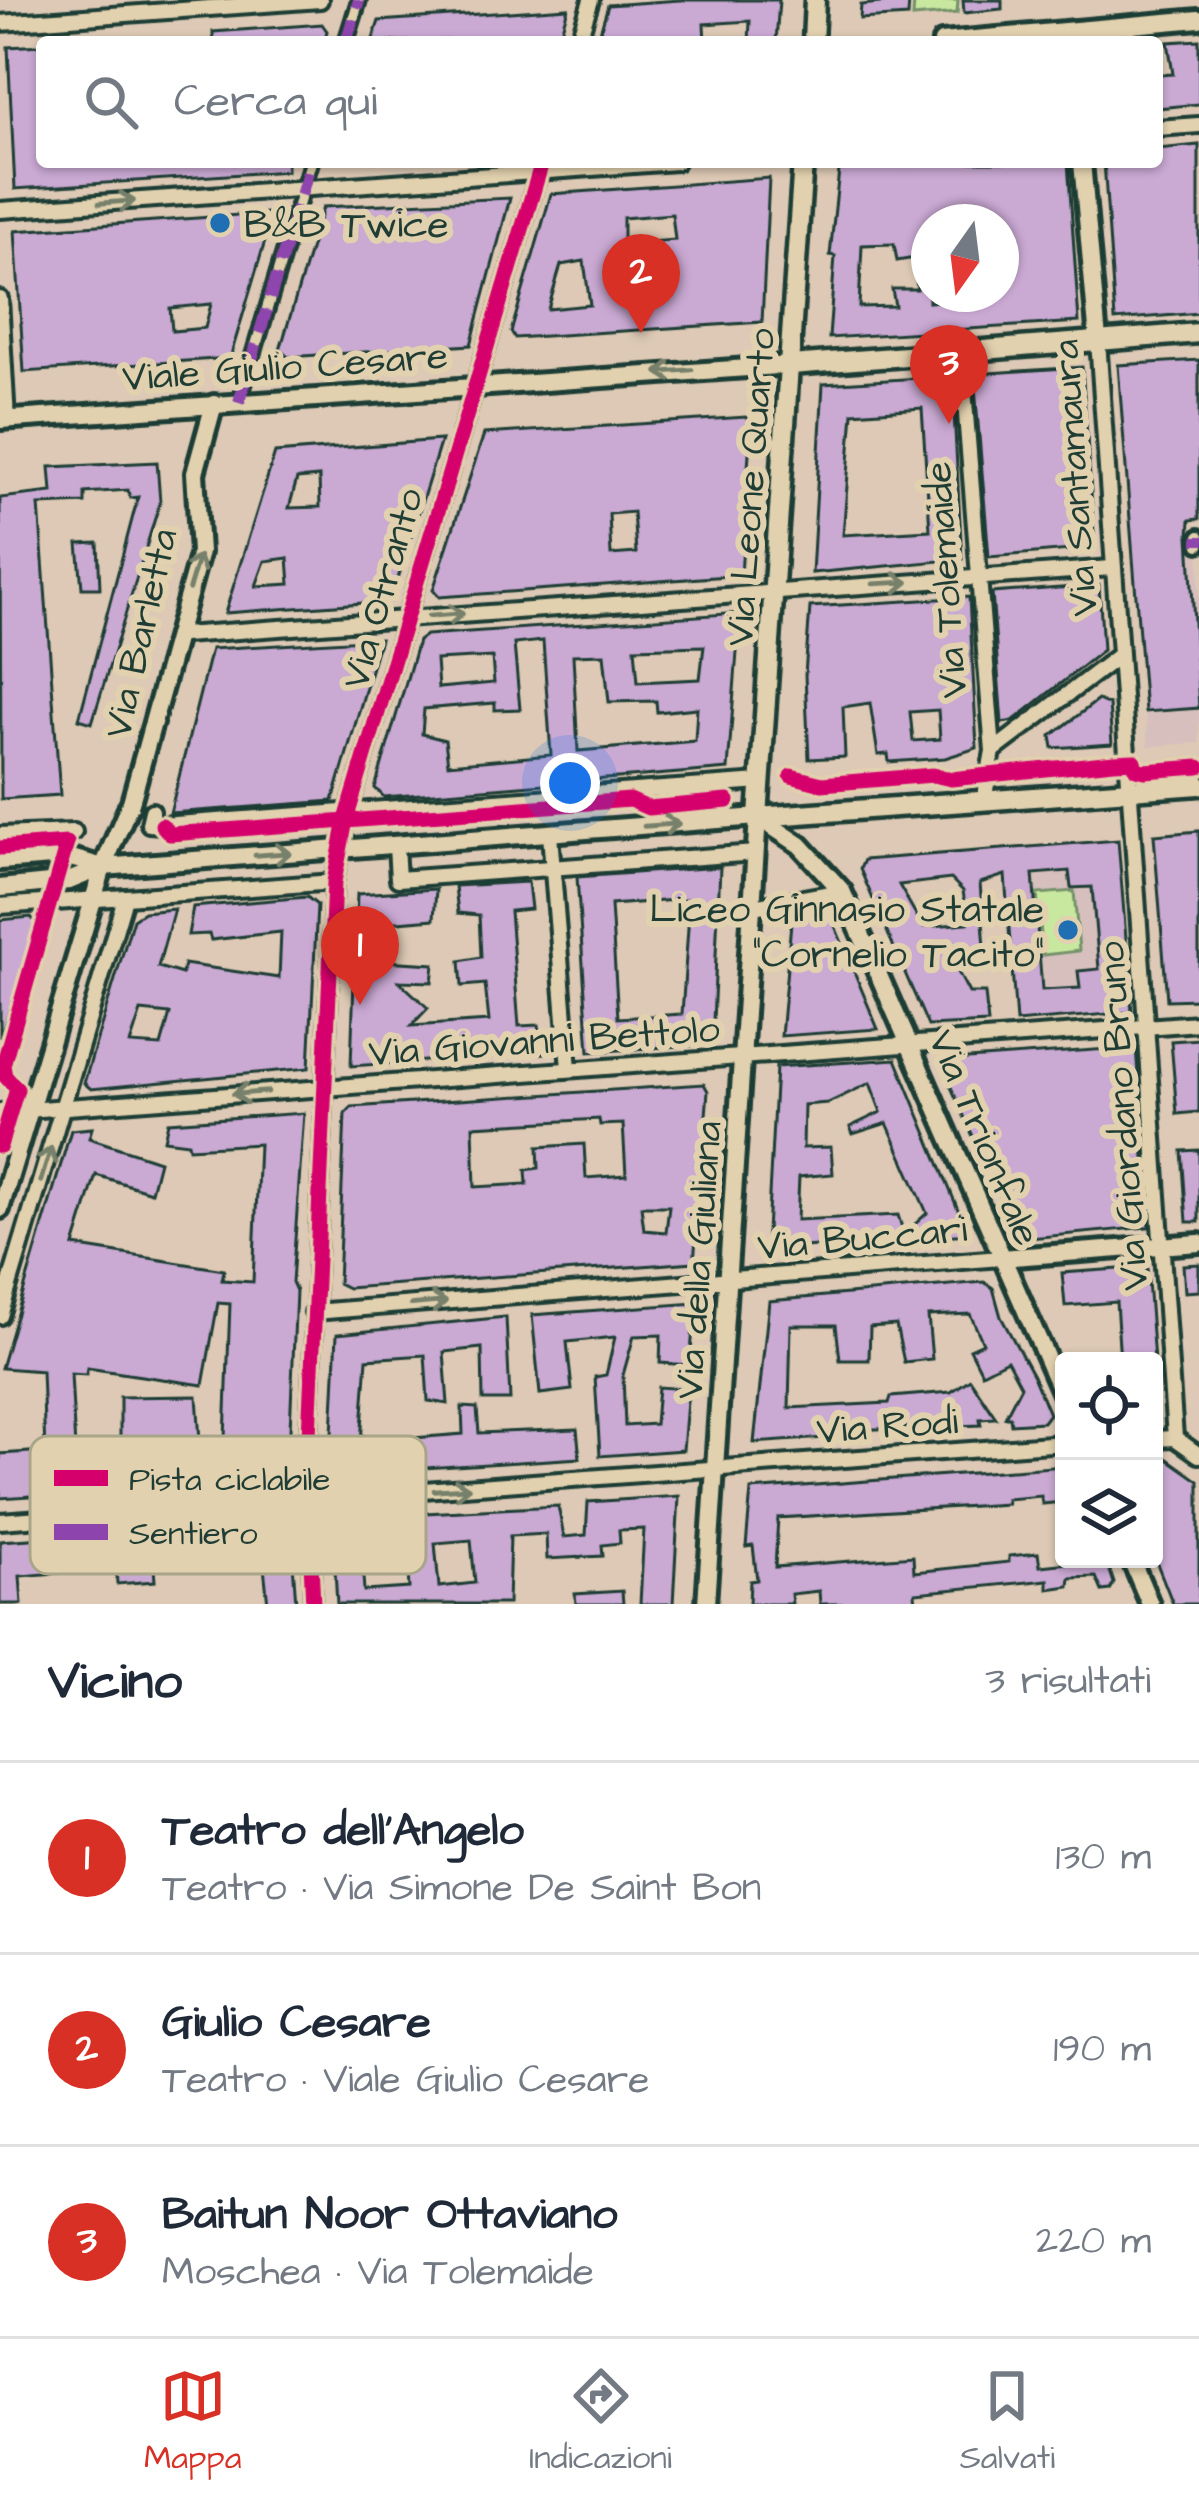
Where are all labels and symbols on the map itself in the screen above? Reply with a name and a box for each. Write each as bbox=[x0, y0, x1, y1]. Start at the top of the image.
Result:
one-way arrow bbox=[97, 190, 136, 213]
place label: B&B Twice bbox=[244, 199, 449, 253]
north arrow bbox=[911, 204, 1019, 312]
marker: B&B Twice bbox=[207, 210, 233, 236]
pin: 2 bbox=[602, 234, 680, 333]
pin: 3 bbox=[910, 325, 988, 424]
street label: Via Leone Quarto bbox=[714, 326, 790, 648]
street label: Viale Giulio Cesare bbox=[121, 330, 450, 406]
street label: Via Santamaura bbox=[1039, 338, 1113, 618]
one-way arrow bbox=[656, 360, 695, 383]
street label: Via Tolemaide bbox=[912, 460, 982, 700]
street label: Via Otranto bbox=[330, 482, 438, 695]
street label: Via Barletta bbox=[92, 523, 192, 744]
one-way arrow bbox=[184, 554, 206, 592]
one-way arrow bbox=[871, 571, 910, 594]
one-way arrow bbox=[426, 603, 465, 626]
your location bbox=[540, 753, 600, 813]
one-way arrow bbox=[642, 814, 681, 837]
one-way arrow bbox=[253, 843, 292, 866]
place label: Liceo Ginnasio Statale "Cornelio Tacito" bbox=[649, 884, 1044, 983]
pin: 1 bbox=[321, 906, 399, 1005]
marker: Liceo Ginnasio Statale "Cornelio Tacito" bbox=[1055, 917, 1081, 943]
street label: Via Giordano Bruno bbox=[1085, 939, 1163, 1292]
street label: Via Giovanni Bettolo bbox=[367, 1003, 722, 1081]
street label: Via Trionfale bbox=[914, 1022, 1053, 1254]
one-way arrow bbox=[231, 1082, 270, 1105]
street label: Via della Giuliana bbox=[663, 1119, 737, 1401]
one-way arrow bbox=[36, 1146, 58, 1184]
street label: Via Buccari bbox=[755, 1203, 969, 1275]
one-way arrow bbox=[409, 1291, 448, 1314]
street label: Via Rodi bbox=[815, 1395, 960, 1459]
legend bbox=[30, 1436, 426, 1574]
text: Pista ciclabile bbox=[129, 1457, 330, 1503]
one-way arrow bbox=[432, 1478, 471, 1501]
text: Sentiero bbox=[129, 1511, 258, 1557]

